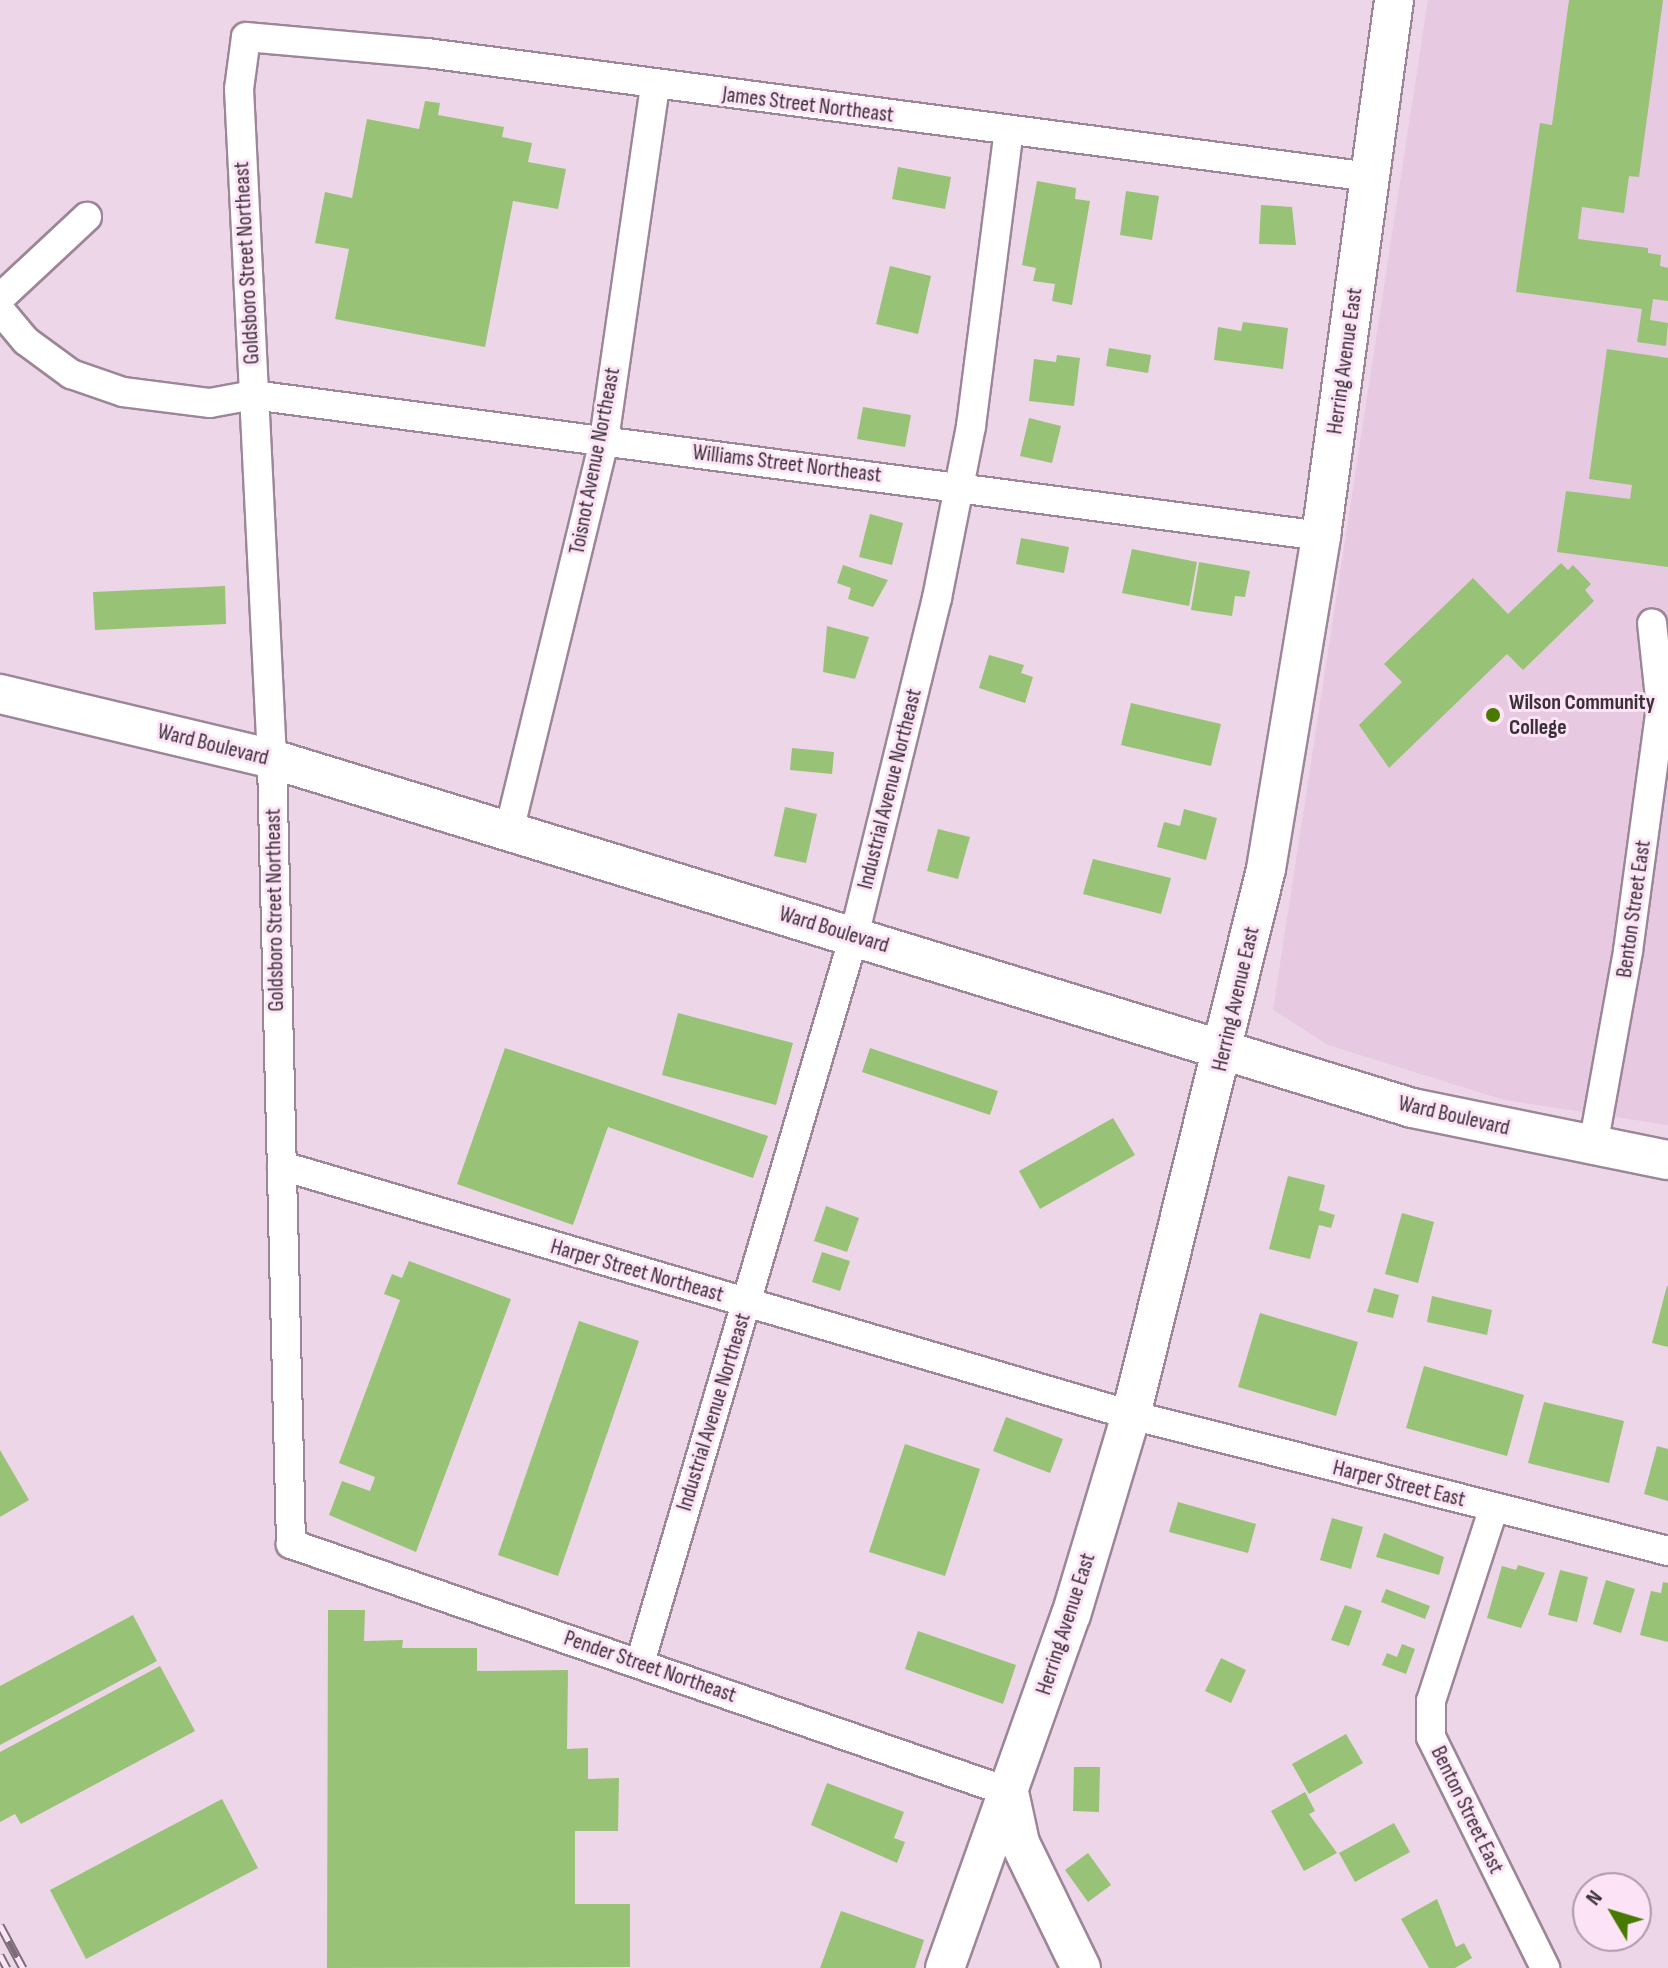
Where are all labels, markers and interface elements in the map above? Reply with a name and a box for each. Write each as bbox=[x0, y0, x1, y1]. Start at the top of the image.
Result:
street label: James Street Northeast bbox=[721, 81, 895, 129]
street label: Goldsboro Street Northeast bbox=[229, 161, 265, 365]
street label: Herring Avenue East bbox=[1322, 286, 1368, 436]
street label: Toisnot Avenue Northeast bbox=[564, 365, 626, 557]
street label: Williams Street Northeast bbox=[691, 439, 883, 489]
street label: Industrial Avenue Northeast bbox=[852, 686, 928, 892]
place label: Wilson Community College bbox=[1509, 689, 1655, 740]
marker: Wilson Community College bbox=[1484, 706, 1502, 724]
street label: Ward Boulevard bbox=[155, 718, 271, 772]
street label: Goldsboro Street Northeast bbox=[260, 808, 290, 1012]
street label: Benton Street East bbox=[1611, 839, 1657, 979]
street label: Ward Boulevard bbox=[776, 901, 892, 959]
street label: Herring Avenue East bbox=[1207, 924, 1265, 1074]
street label: Ward Boulevard bbox=[1396, 1090, 1512, 1142]
street label: Harper Street Northeast bbox=[548, 1234, 726, 1308]
street label: Industrial Avenue Northeast bbox=[671, 1310, 757, 1514]
street label: Harper Street East bbox=[1330, 1455, 1468, 1513]
street label: Herring Avenue East bbox=[1031, 1550, 1101, 1698]
street label: Pender Street Northeast bbox=[560, 1625, 740, 1709]
street label: Benton Street East bbox=[1425, 1742, 1509, 1878]
north arrow bbox=[1572, 1872, 1652, 1952]
text: N bbox=[1580, 1885, 1609, 1911]

